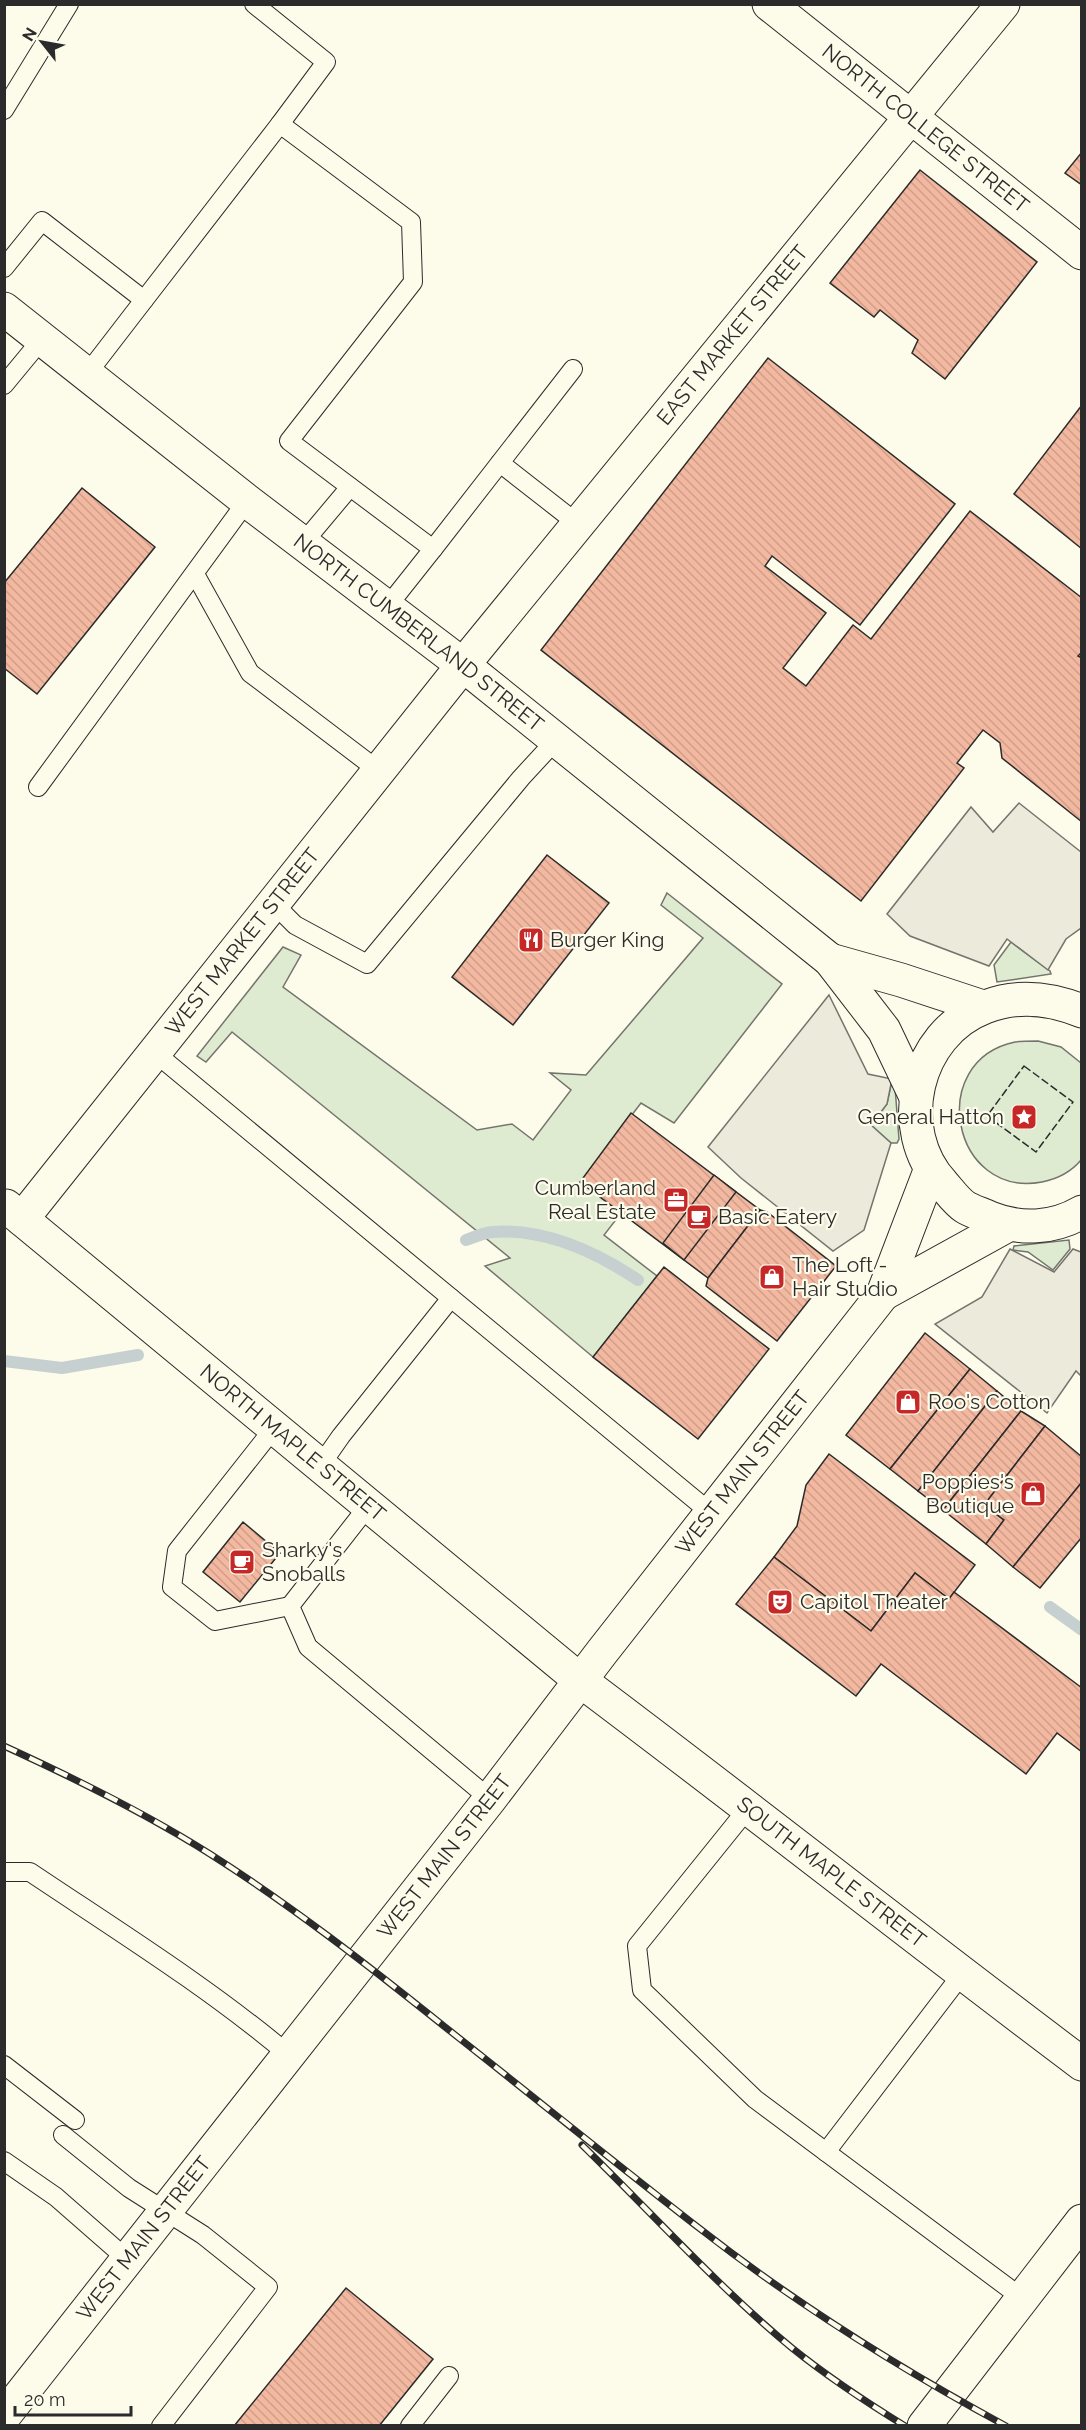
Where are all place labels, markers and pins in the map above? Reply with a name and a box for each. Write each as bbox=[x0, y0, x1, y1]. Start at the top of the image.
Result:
restaurant icon: Burger King bbox=[516, 925, 546, 955]
place label: Burger King bbox=[550, 927, 664, 952]
place icon: General Hatton bbox=[1009, 1102, 1039, 1132]
place label: General Hatton bbox=[857, 1104, 1004, 1129]
place label: Cumberland Real Estate bbox=[535, 1175, 656, 1224]
office icon: Cumberland Real Estate bbox=[661, 1185, 691, 1215]
cafe icon: Basic Eatery bbox=[684, 1202, 714, 1232]
place label: Basic Eatery bbox=[718, 1204, 837, 1229]
place label: The Loft - Hair Studio bbox=[792, 1252, 898, 1301]
shop icon: The Loft - Hair Studio bbox=[757, 1262, 787, 1292]
shop icon: Roo's Cotton bbox=[893, 1387, 923, 1417]
place label: Roo's Cotton bbox=[928, 1389, 1051, 1414]
place label: Poppies's Boutique bbox=[922, 1469, 1014, 1518]
shop icon: Poppies's Boutique bbox=[1018, 1479, 1048, 1509]
place label: Sharky's Snoballs bbox=[262, 1537, 345, 1586]
cafe icon: Sharky's Snoballs bbox=[227, 1547, 257, 1577]
theatre icon: Capitol Theater bbox=[765, 1587, 795, 1617]
place label: Capitol Theater bbox=[800, 1589, 948, 1614]

